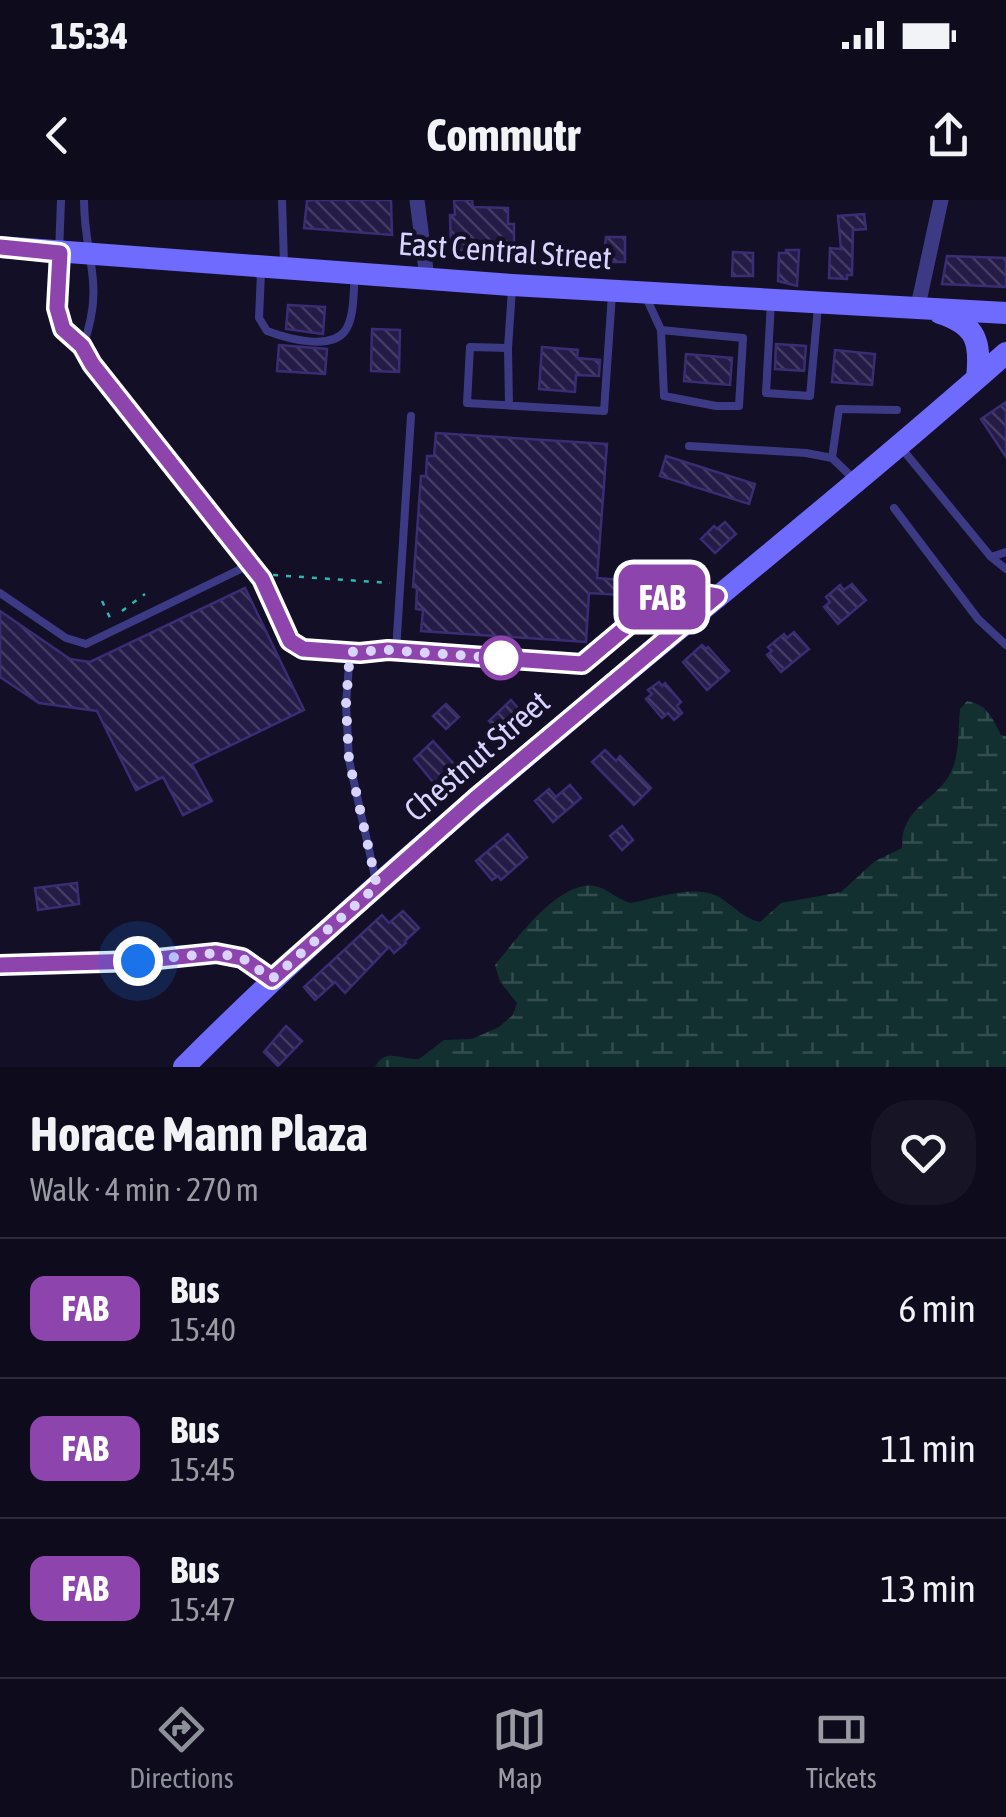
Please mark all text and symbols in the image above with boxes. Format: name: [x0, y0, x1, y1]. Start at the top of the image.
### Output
text: 15:34: [50, 14, 128, 57]
icon: back: [30, 108, 85, 163]
icon: share: [921, 108, 976, 163]
text: Commutr: [426, 109, 580, 161]
street label: East Central Street: [397, 225, 613, 276]
line badge: FAB: [604, 564, 720, 630]
text: FAB: [638, 577, 686, 617]
unlabelled marker: [480, 637, 522, 679]
street label: Chestnut Street: [397, 683, 557, 829]
your location: [113, 936, 163, 986]
button: heart: [871, 1100, 976, 1205]
text: Horace Mann Plaza: [30, 1106, 368, 1161]
text: Walk · 4 min · 270 m: [30, 1171, 259, 1208]
text: Bus: [170, 1268, 220, 1311]
text: 6 min: [898, 1287, 976, 1330]
text: FAB: [61, 1288, 109, 1328]
text: 15:40: [170, 1311, 236, 1348]
text: Bus: [170, 1408, 220, 1451]
text: 11 min: [881, 1427, 976, 1470]
text: FAB: [61, 1428, 109, 1468]
text: 15:45: [170, 1451, 236, 1488]
text: Bus: [170, 1548, 220, 1591]
text: 13 min: [881, 1567, 976, 1610]
text: FAB: [61, 1568, 109, 1608]
text: 15:47: [170, 1591, 236, 1628]
tab: Directions: [129, 1702, 234, 1794]
tab: Map: [492, 1702, 547, 1794]
tab: Tickets: [806, 1702, 877, 1794]

